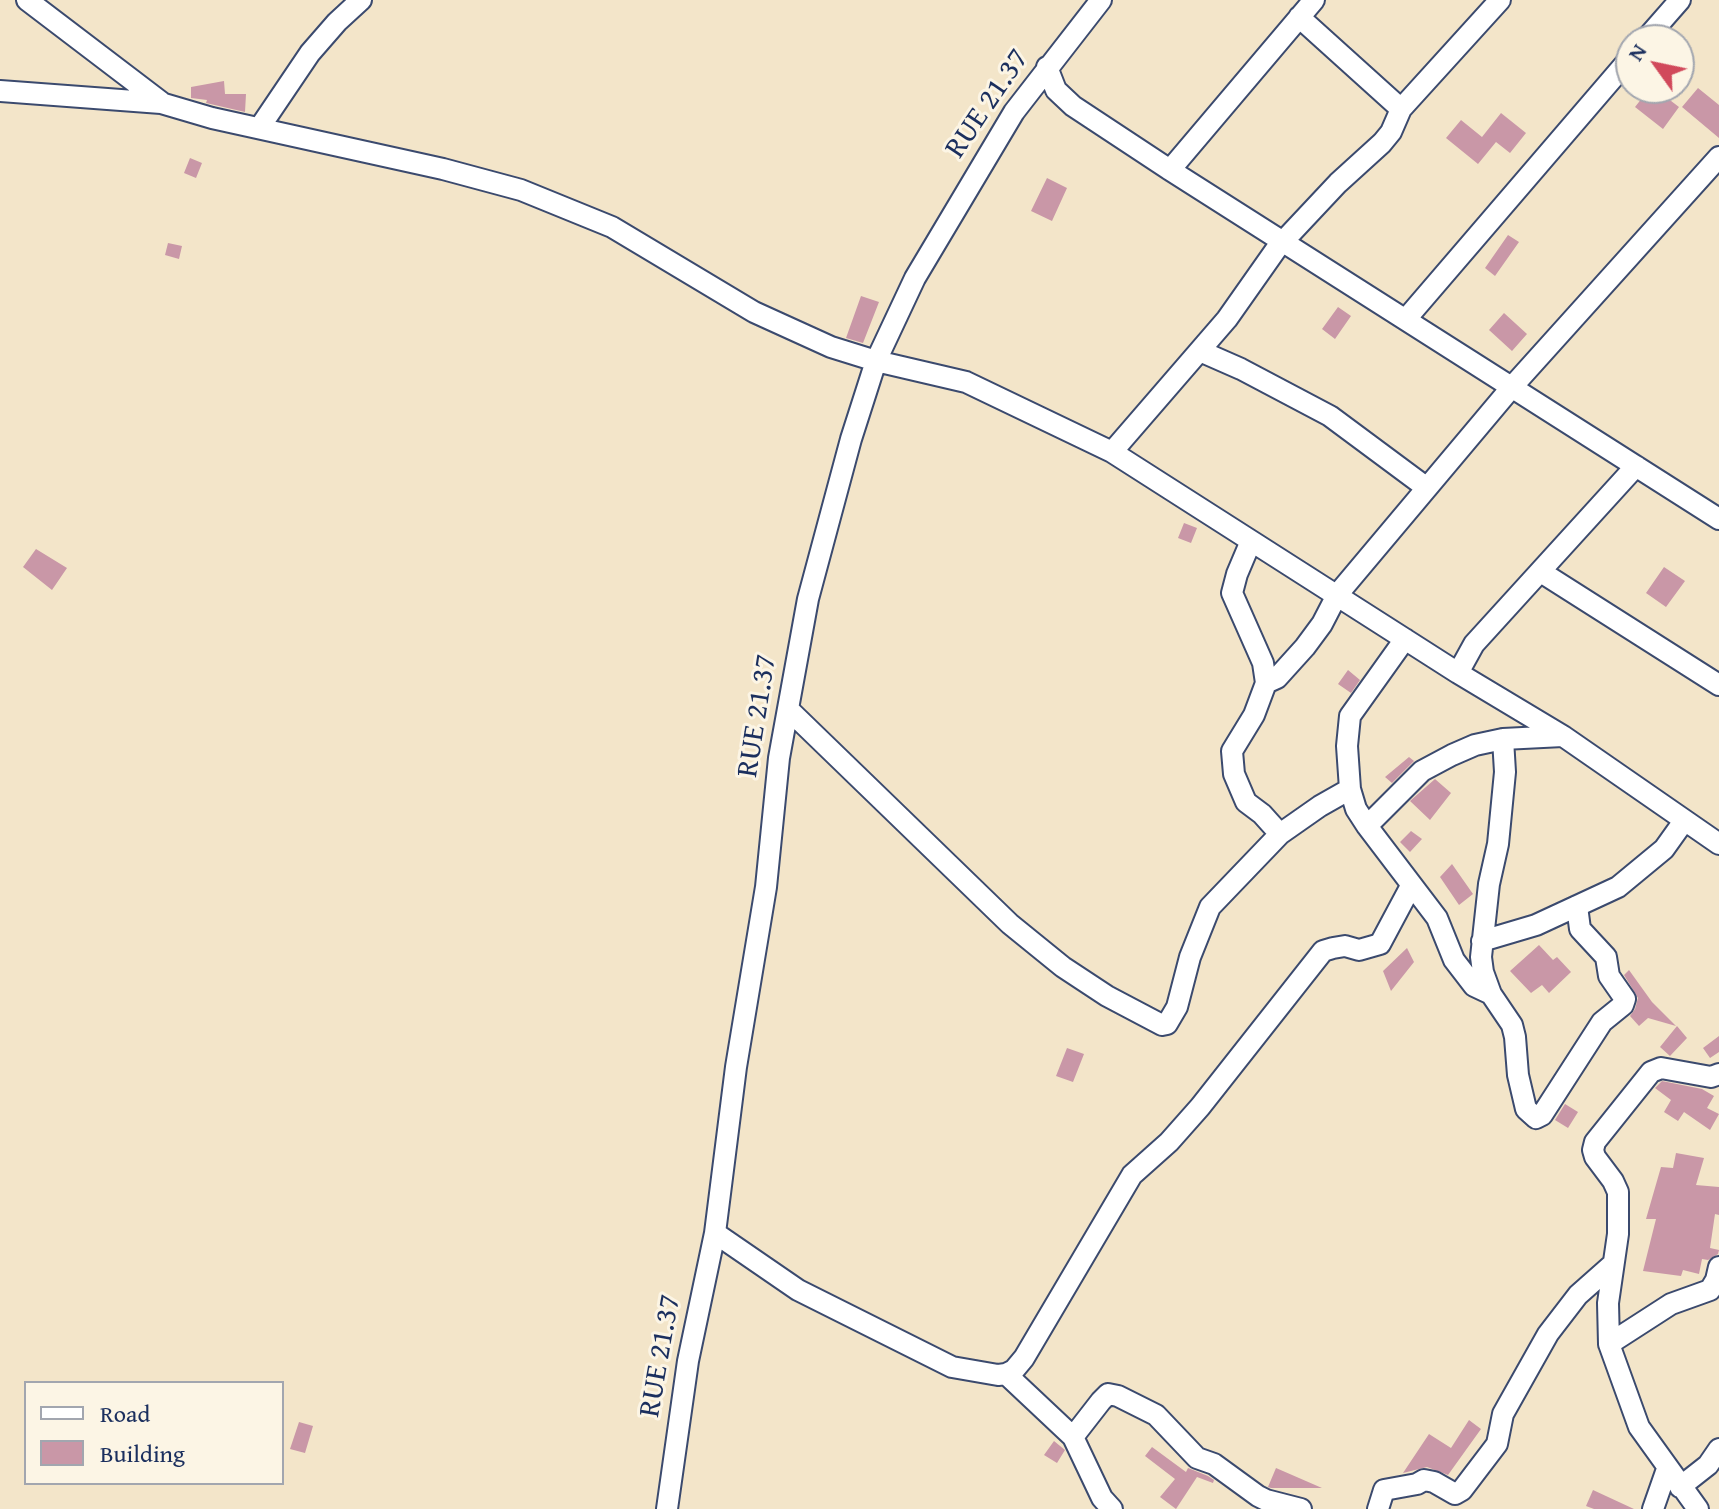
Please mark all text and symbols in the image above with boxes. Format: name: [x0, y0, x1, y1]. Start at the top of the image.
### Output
north arrow: [1615, 24, 1695, 104]
text: N: [1619, 37, 1654, 67]
street label: RUE 21.37: [938, 43, 1038, 165]
street label: RUE 21.37: [731, 652, 785, 780]
street label: RUE 21.37: [633, 1292, 689, 1420]
legend: [24, 1381, 284, 1485]
text: Road: [100, 1396, 150, 1431]
text: Building: [100, 1436, 185, 1471]

